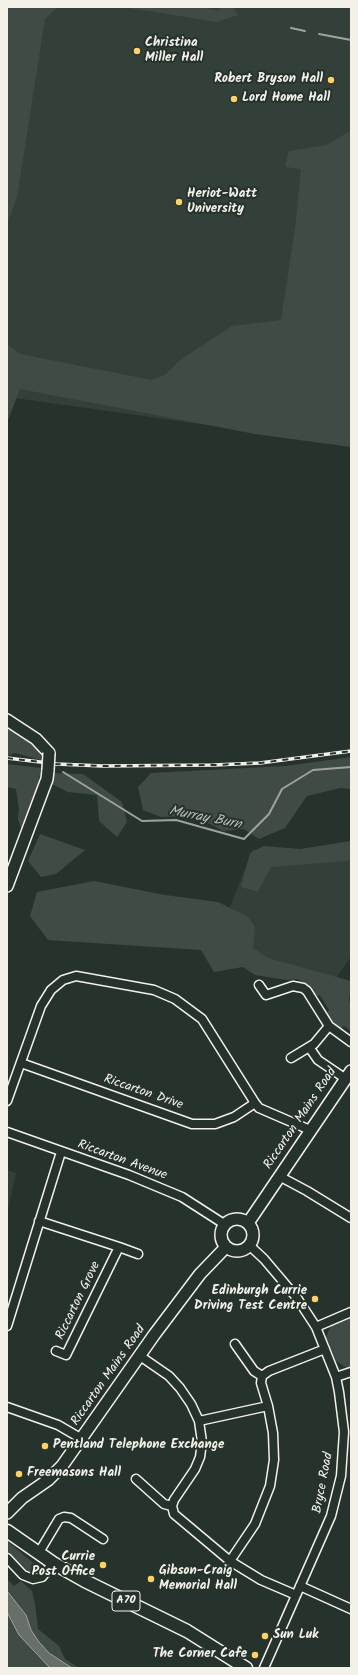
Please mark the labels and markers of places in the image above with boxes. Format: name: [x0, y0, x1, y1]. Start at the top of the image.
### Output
place label: Christina Miller Hall: [145, 36, 203, 67]
marker: Christina Miller Hall: [132, 46, 142, 56]
place label: Robert Bryson Hall: [214, 72, 323, 88]
marker: Robert Bryson Hall: [326, 75, 336, 85]
place label: Lord Home Hall: [242, 91, 330, 107]
marker: Lord Home Hall: [229, 94, 239, 104]
place label: Heriot-Watt University: [187, 187, 257, 218]
marker: Heriot-Watt University: [174, 197, 184, 207]
place label: Edinburgh Currie Driving Test Centre: [194, 1284, 307, 1315]
marker: Edinburgh Currie Driving Test Centre: [310, 1294, 320, 1304]
place label: Pentland Telephone Exchange: [53, 1438, 224, 1454]
marker: Pentland Telephone Exchange: [40, 1441, 50, 1451]
place label: Freemasons Hall: [27, 1466, 121, 1482]
marker: Freemasons Hall: [14, 1469, 24, 1479]
place label: Currie Post Office: [32, 1550, 95, 1581]
marker: Currie Post Office: [98, 1560, 108, 1570]
place label: Gibson-Craig Memorial Hall: [159, 1564, 237, 1595]
marker: Gibson-Craig Memorial Hall: [146, 1574, 156, 1584]
place label: Sun Luk: [273, 1628, 319, 1644]
marker: Sun Luk: [260, 1631, 270, 1641]
place label: The Corner Cafe: [153, 1647, 247, 1663]
marker: The Corner Cafe: [250, 1650, 260, 1660]

